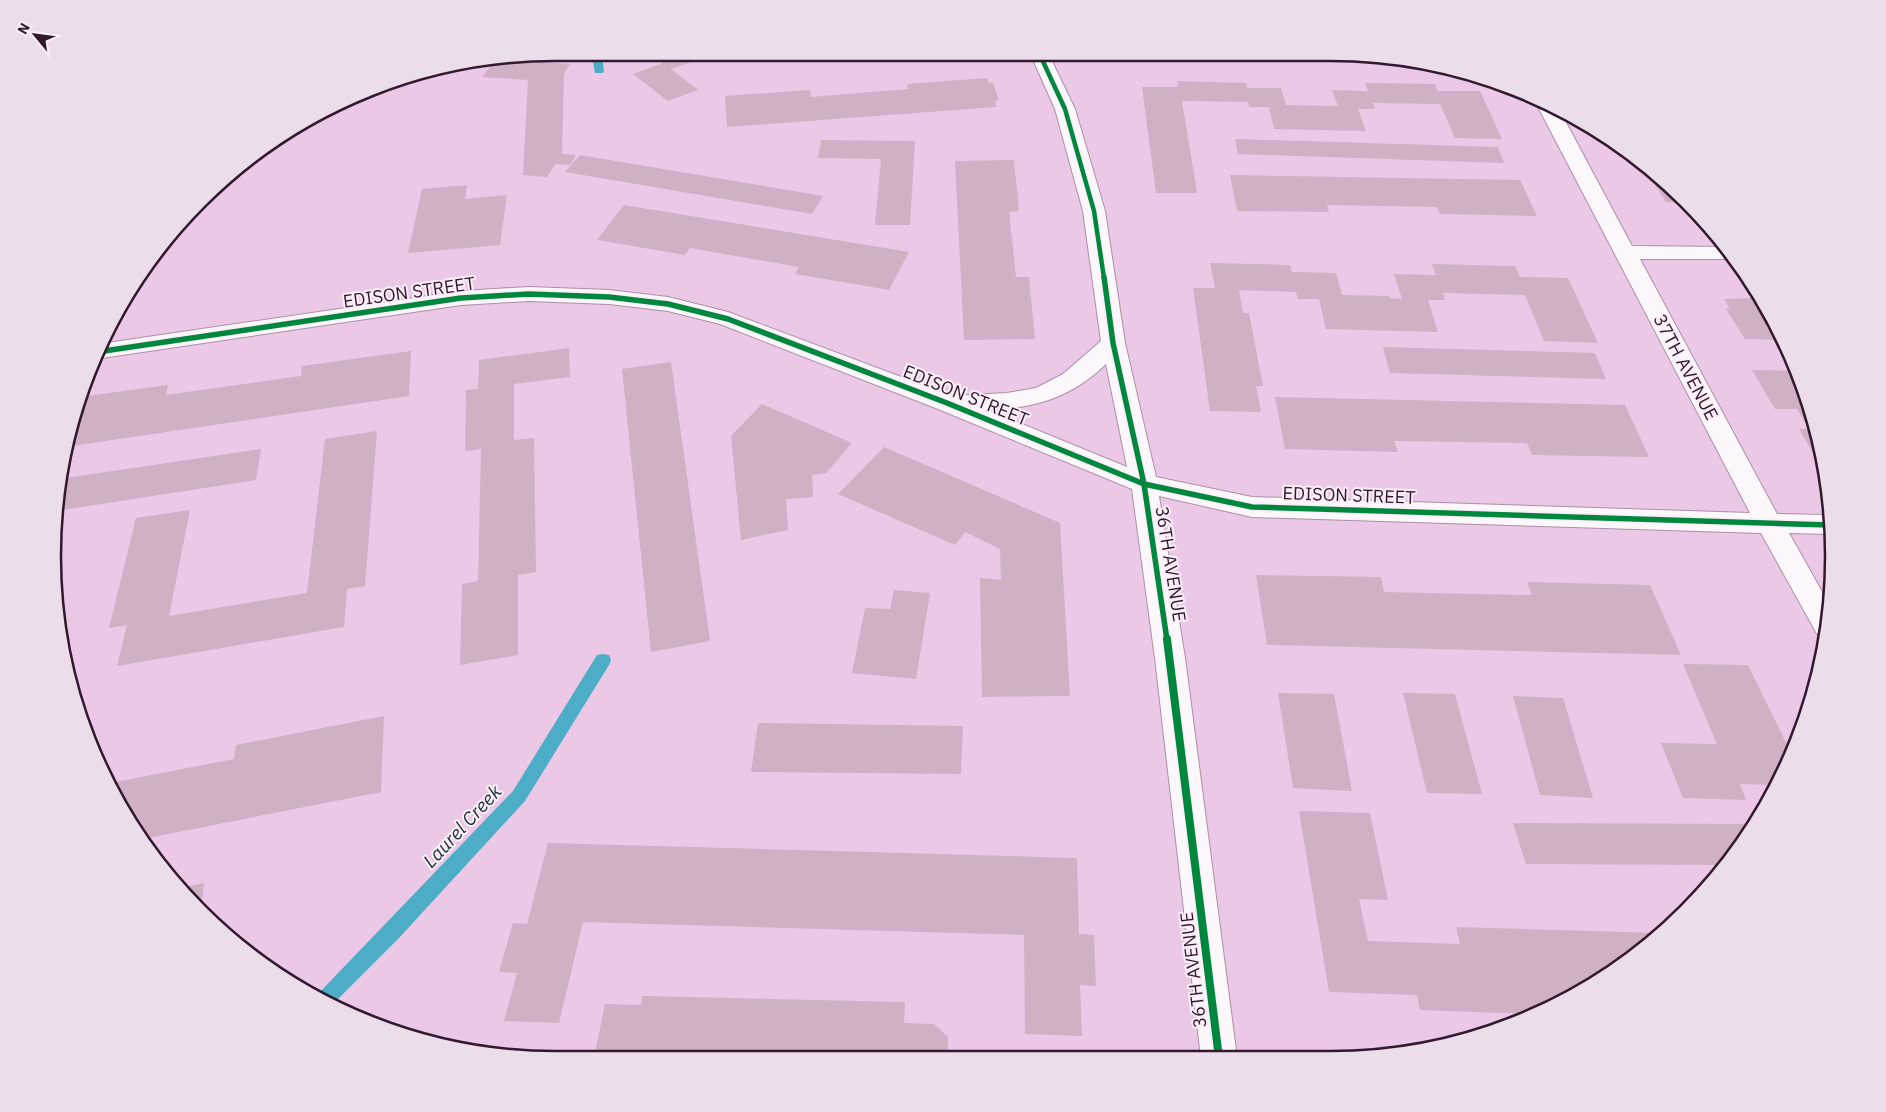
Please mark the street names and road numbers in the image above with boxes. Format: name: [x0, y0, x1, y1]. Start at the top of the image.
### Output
street label: EDISON STREET: [341, 271, 477, 313]
street label: 37TH AVENUE: [1648, 310, 1724, 424]
street label: EDISON STREET: [900, 359, 1032, 431]
street label: EDISON STREET: [1282, 481, 1416, 509]
street label: 36TH AVENUE: [1151, 505, 1191, 623]
street label: 36TH AVENUE: [1174, 911, 1212, 1029]

